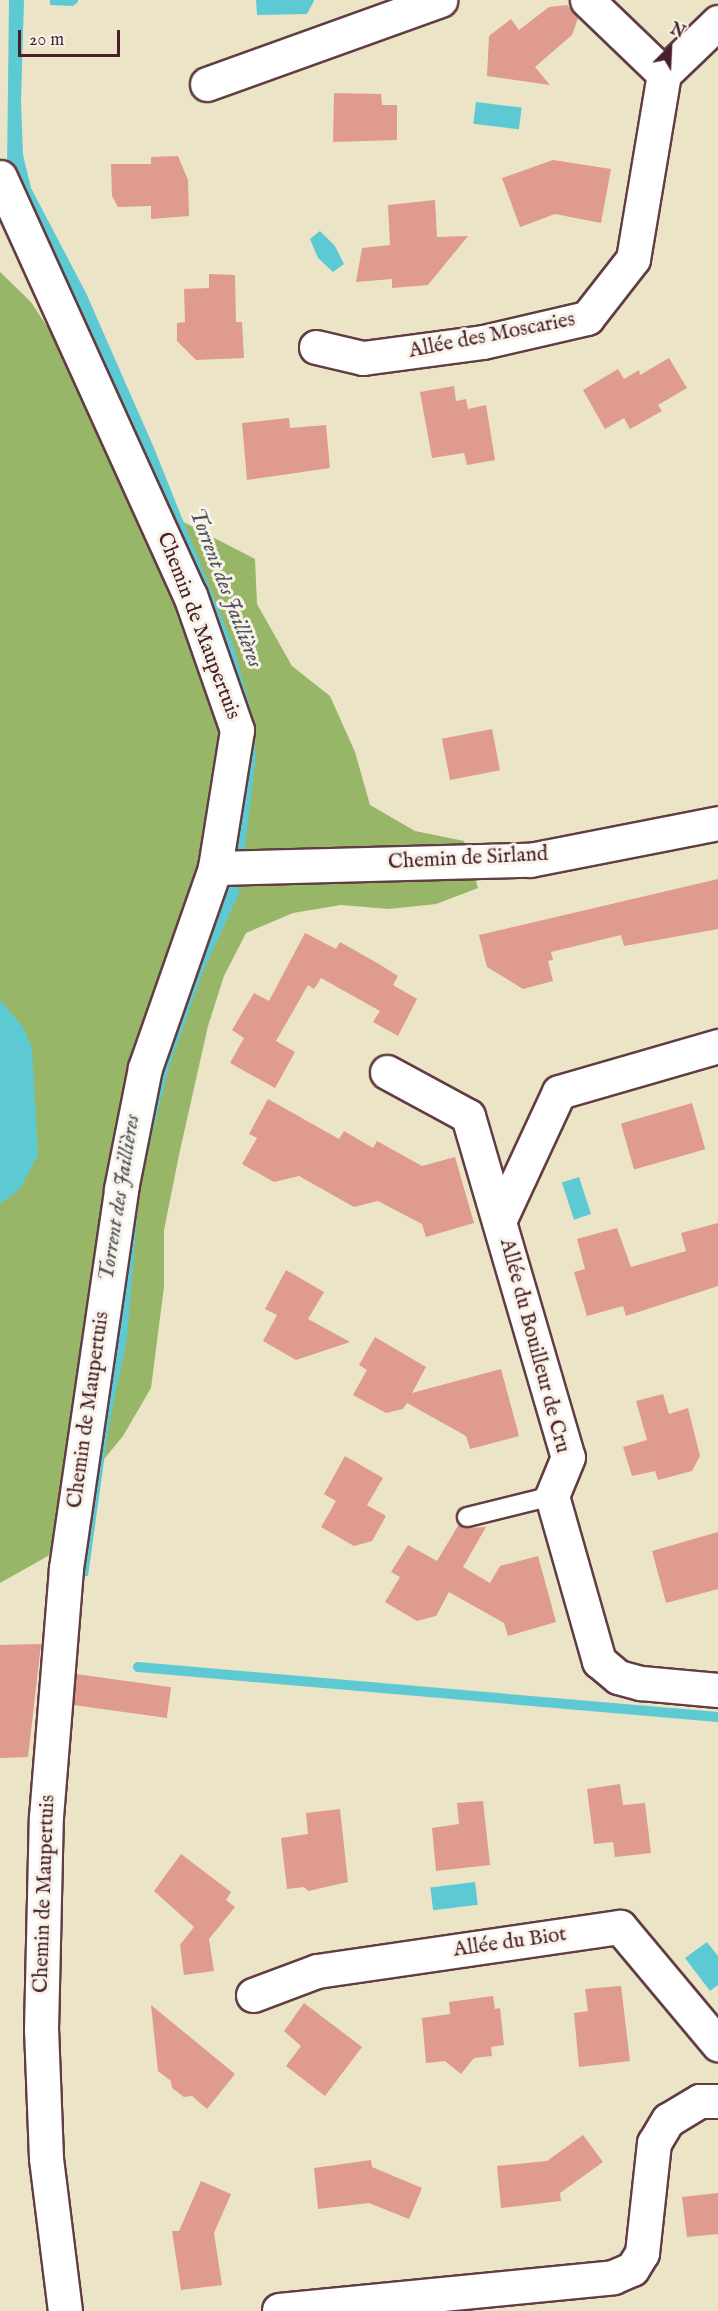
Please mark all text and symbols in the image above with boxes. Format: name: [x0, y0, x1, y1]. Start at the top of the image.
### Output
scale bar: [21, 18, 123, 56]
north arrow: [640, 18, 700, 78]
text: N: [667, 20, 688, 44]
text: 20 m: [29, 29, 64, 52]
street label: Allée des Moscaries: [407, 308, 577, 364]
water label: Torrent des Jaillières: [182, 505, 268, 671]
street label: Chemin de Maupertuis: [151, 529, 245, 723]
street label: Chemin de Sirland: [387, 842, 549, 876]
water label: Torrent des Jaillières: [94, 1113, 146, 1283]
street label: Allée du Bouilleur de Cru: [493, 1236, 575, 1456]
street label: Chemin de Maupertuis: [63, 1310, 115, 1510]
street label: Chemin de Maupertuis: [29, 1794, 61, 1994]
street label: Allée du Biot: [452, 1923, 568, 1963]

